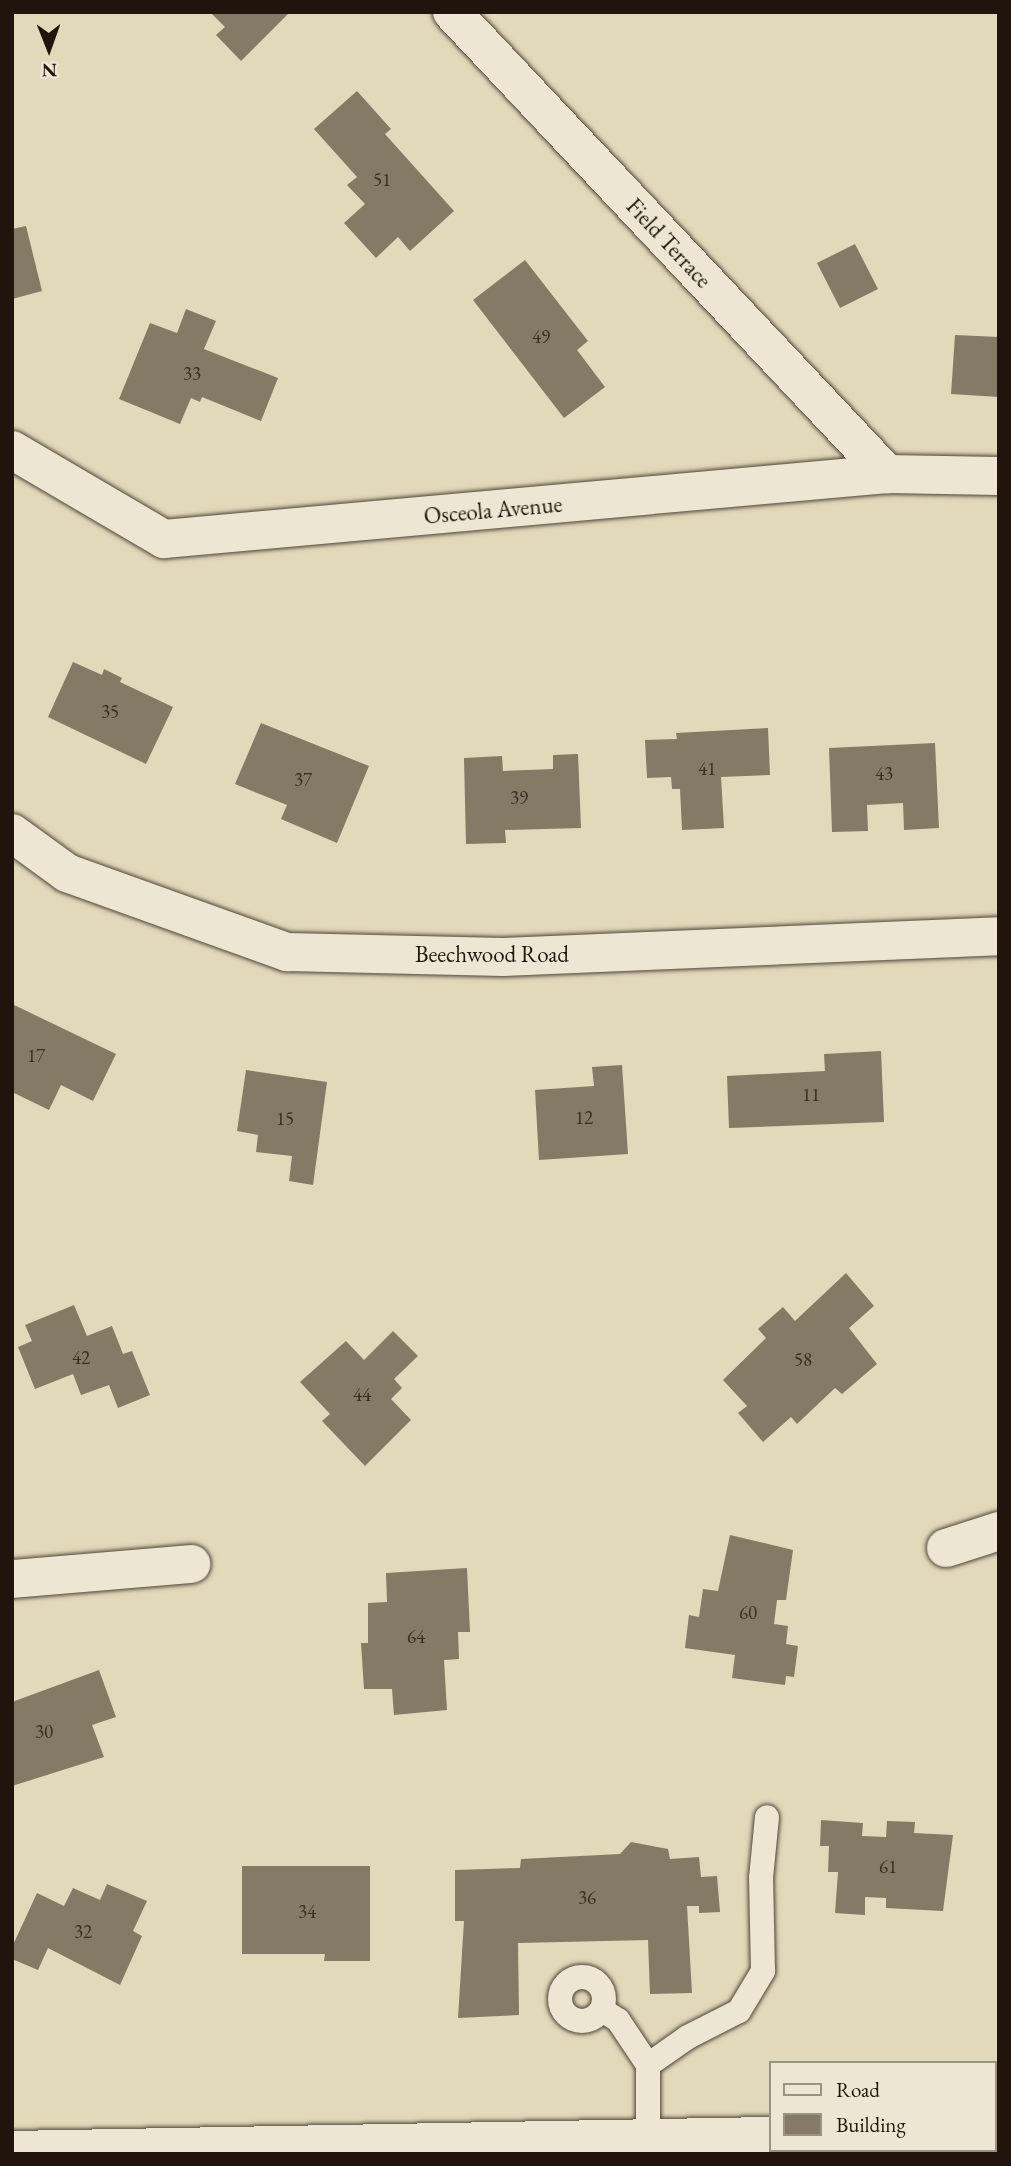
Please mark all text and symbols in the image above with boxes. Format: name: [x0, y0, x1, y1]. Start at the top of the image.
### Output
north arrow: [14, 14, 84, 84]
text: N: [41, 58, 57, 83]
house number: 51: [373, 169, 391, 191]
street label: Field Terrace: [621, 192, 717, 294]
house number: 49: [532, 326, 550, 348]
house number: 33: [183, 363, 201, 385]
street label: Osceola Avenue: [423, 490, 563, 530]
house number: 35: [101, 701, 119, 723]
house number: 41: [698, 758, 716, 780]
house number: 43: [875, 763, 893, 785]
house number: 37: [294, 769, 312, 791]
house number: 39: [510, 787, 528, 809]
street label: Beechwood Road: [415, 940, 569, 968]
house number: 17: [27, 1045, 45, 1067]
house number: 11: [802, 1084, 820, 1106]
house number: 12: [575, 1107, 593, 1129]
house number: 15: [276, 1108, 294, 1130]
house number: 42: [72, 1347, 90, 1369]
house number: 58: [794, 1349, 812, 1371]
house number: 44: [353, 1384, 371, 1406]
house number: 60: [739, 1602, 757, 1624]
house number: 64: [407, 1626, 425, 1648]
house number: 30: [35, 1721, 53, 1743]
house number: 61: [879, 1856, 897, 1878]
house number: 36: [578, 1887, 596, 1909]
house number: 34: [298, 1901, 316, 1923]
house number: 32: [74, 1921, 92, 1943]
legend: [769, 2061, 997, 2152]
text: Road: [836, 2076, 880, 2103]
text: Building: [836, 2111, 906, 2138]

